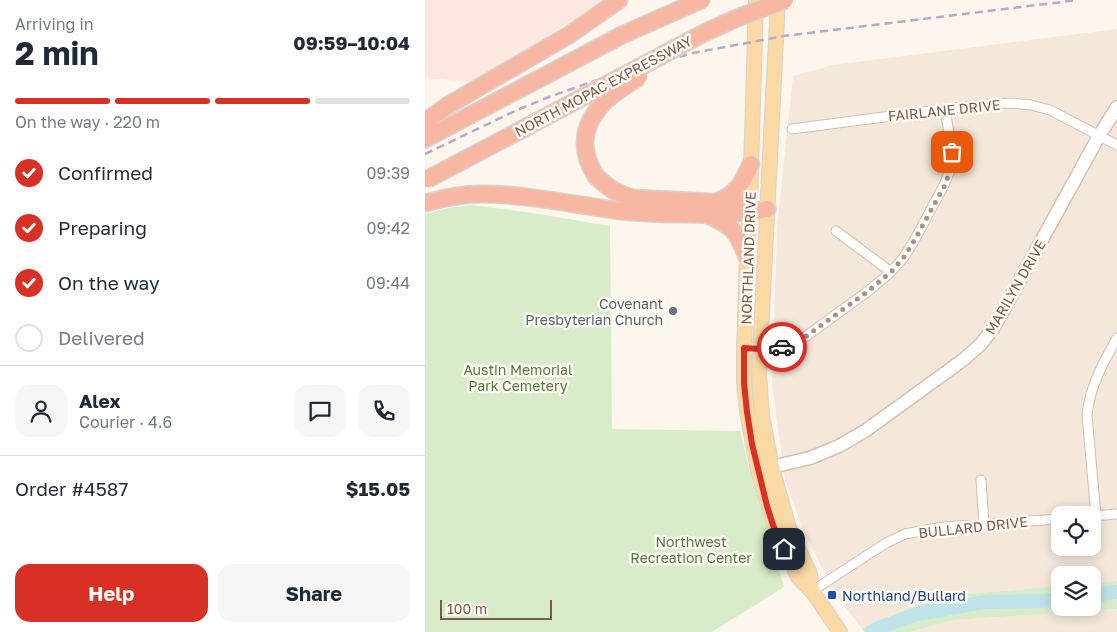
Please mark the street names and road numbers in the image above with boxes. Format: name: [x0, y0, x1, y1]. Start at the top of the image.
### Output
street label: NORTH MOPAC EXPRESSWAY: [512, 32, 694, 140]
street label: FAIRLANE DRIVE: [887, 96, 1001, 124]
street label: NORTHLAND DRIVE: [737, 191, 759, 325]
street label: MARILYN DRIVE: [981, 237, 1049, 337]
street label: BULLARD DRIVE: [917, 513, 1029, 541]

